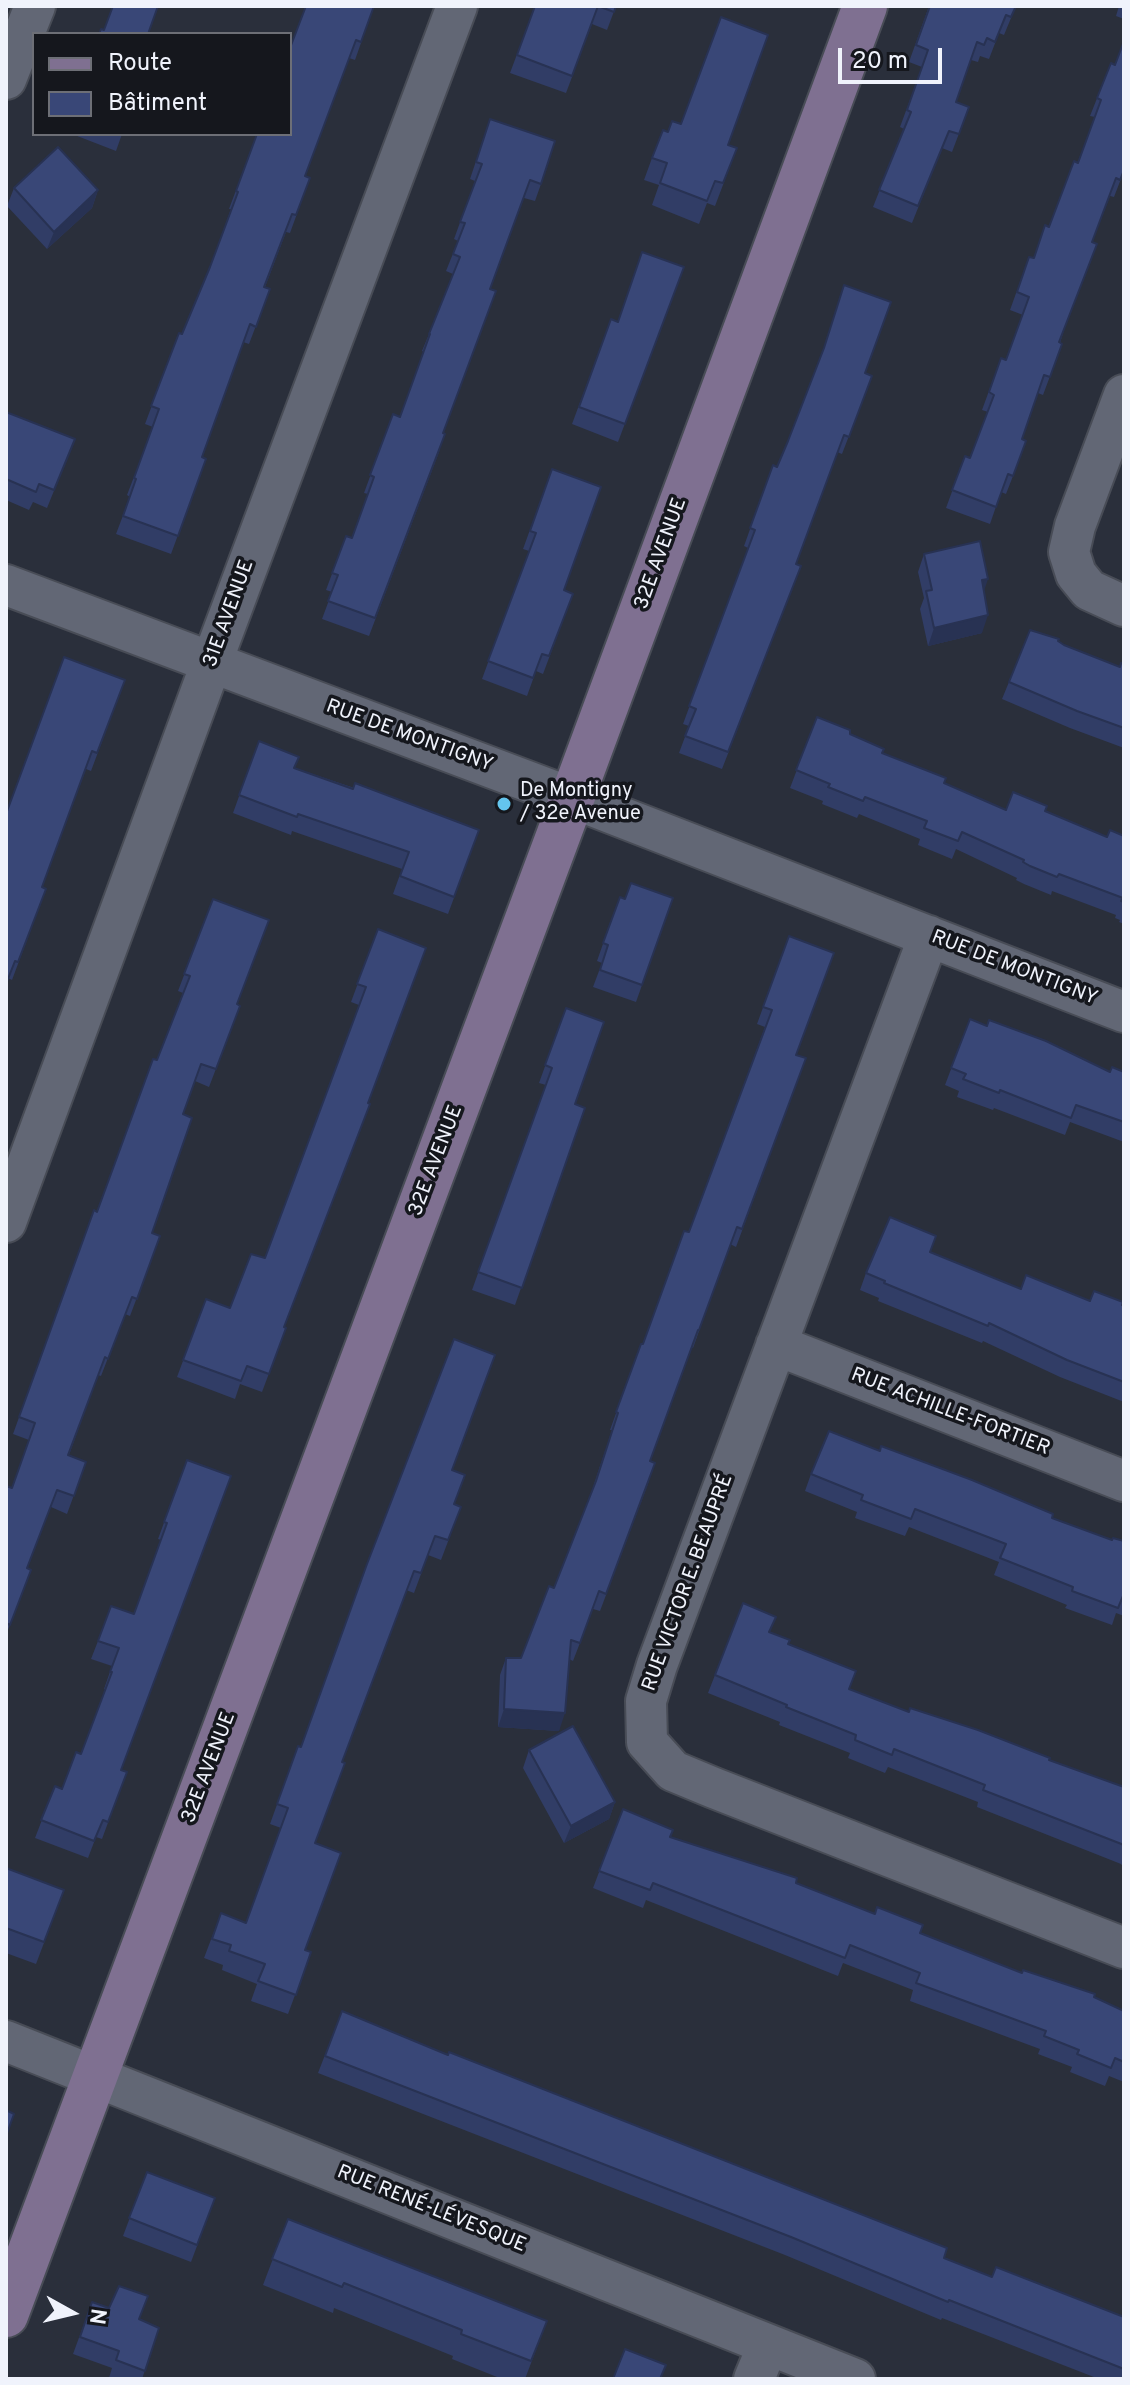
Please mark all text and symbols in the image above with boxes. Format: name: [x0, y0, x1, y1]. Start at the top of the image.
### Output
legend: [32, 32, 292, 136]
scale bar: [842, 32, 946, 82]
text: 20 m: [852, 47, 908, 77]
text: Route: [108, 49, 172, 79]
text: Bâtiment: [108, 89, 207, 119]
street label: 32E AVENUE: [631, 495, 693, 613]
street label: 31E AVENUE: [200, 557, 260, 671]
street label: RUE DE MONTIGNY: [322, 696, 496, 778]
place label: De Montigny / 32e Avenue: [520, 780, 641, 827]
marker: De Montigny / 32e Avenue: [495, 795, 513, 813]
street label: RUE DE MONTIGNY: [928, 926, 1100, 1012]
street label: 32E AVENUE: [405, 1102, 469, 1220]
street label: RUE ACHILLE-FORTIER: [847, 1364, 1053, 1462]
street label: RUE VICTOR E. BEAUPRÉ: [639, 1471, 739, 1695]
street label: 32E AVENUE: [178, 1709, 242, 1827]
street label: RUE RENÉ-LÉVESQUE: [333, 2161, 529, 2259]
north arrow: [32, 2273, 112, 2353]
text: N: [82, 2307, 111, 2326]

